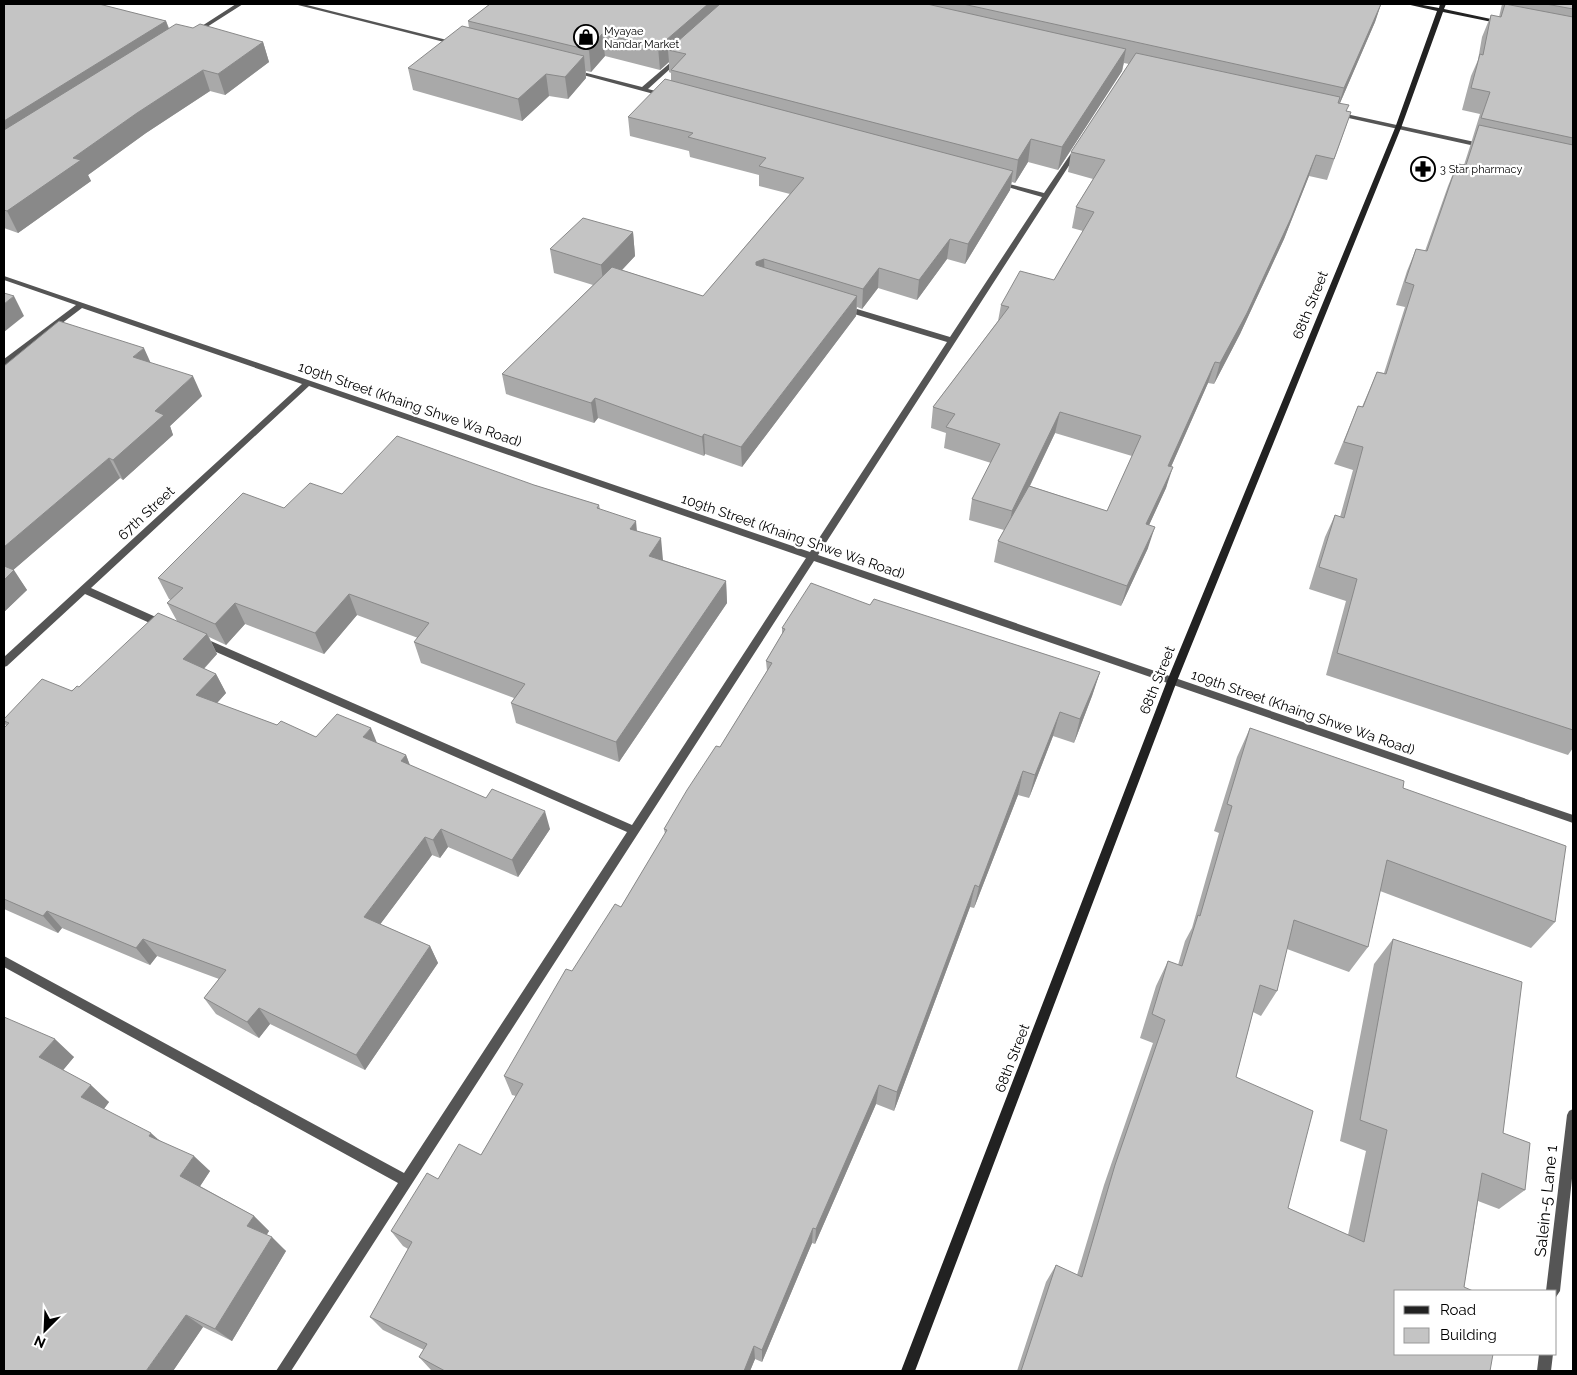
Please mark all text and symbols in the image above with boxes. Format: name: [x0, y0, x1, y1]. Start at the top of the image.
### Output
shop icon: Myayae Nandar Market: [573, 24, 599, 50]
place label: Myayae Nandar Market: [604, 25, 679, 51]
pharmacy icon: 3 Star pharmacy: [1410, 156, 1436, 182]
place label: 3 Star pharmacy: [1440, 163, 1522, 176]
street label: 68th Street: [1289, 268, 1331, 341]
street label: 109th Street (Khaing Shwe Wa Road): [296, 358, 524, 450]
street label: 67th Street: [115, 483, 178, 543]
street label: 109th Street (Khaing Shwe Wa Road): [679, 490, 907, 582]
street label: 68th Street: [1136, 643, 1178, 716]
street label: 109th Street (Khaing Shwe Wa Road): [1189, 666, 1417, 758]
street label: 68th Street: [992, 1021, 1032, 1094]
street label: Salein-5 Lane 1: [1531, 1144, 1561, 1258]
legend: [1394, 1290, 1557, 1355]
text: Road: [1440, 1301, 1476, 1319]
north arrow: [20, 1305, 70, 1355]
text: Building: [1440, 1326, 1497, 1344]
text: N: [32, 1332, 48, 1351]

